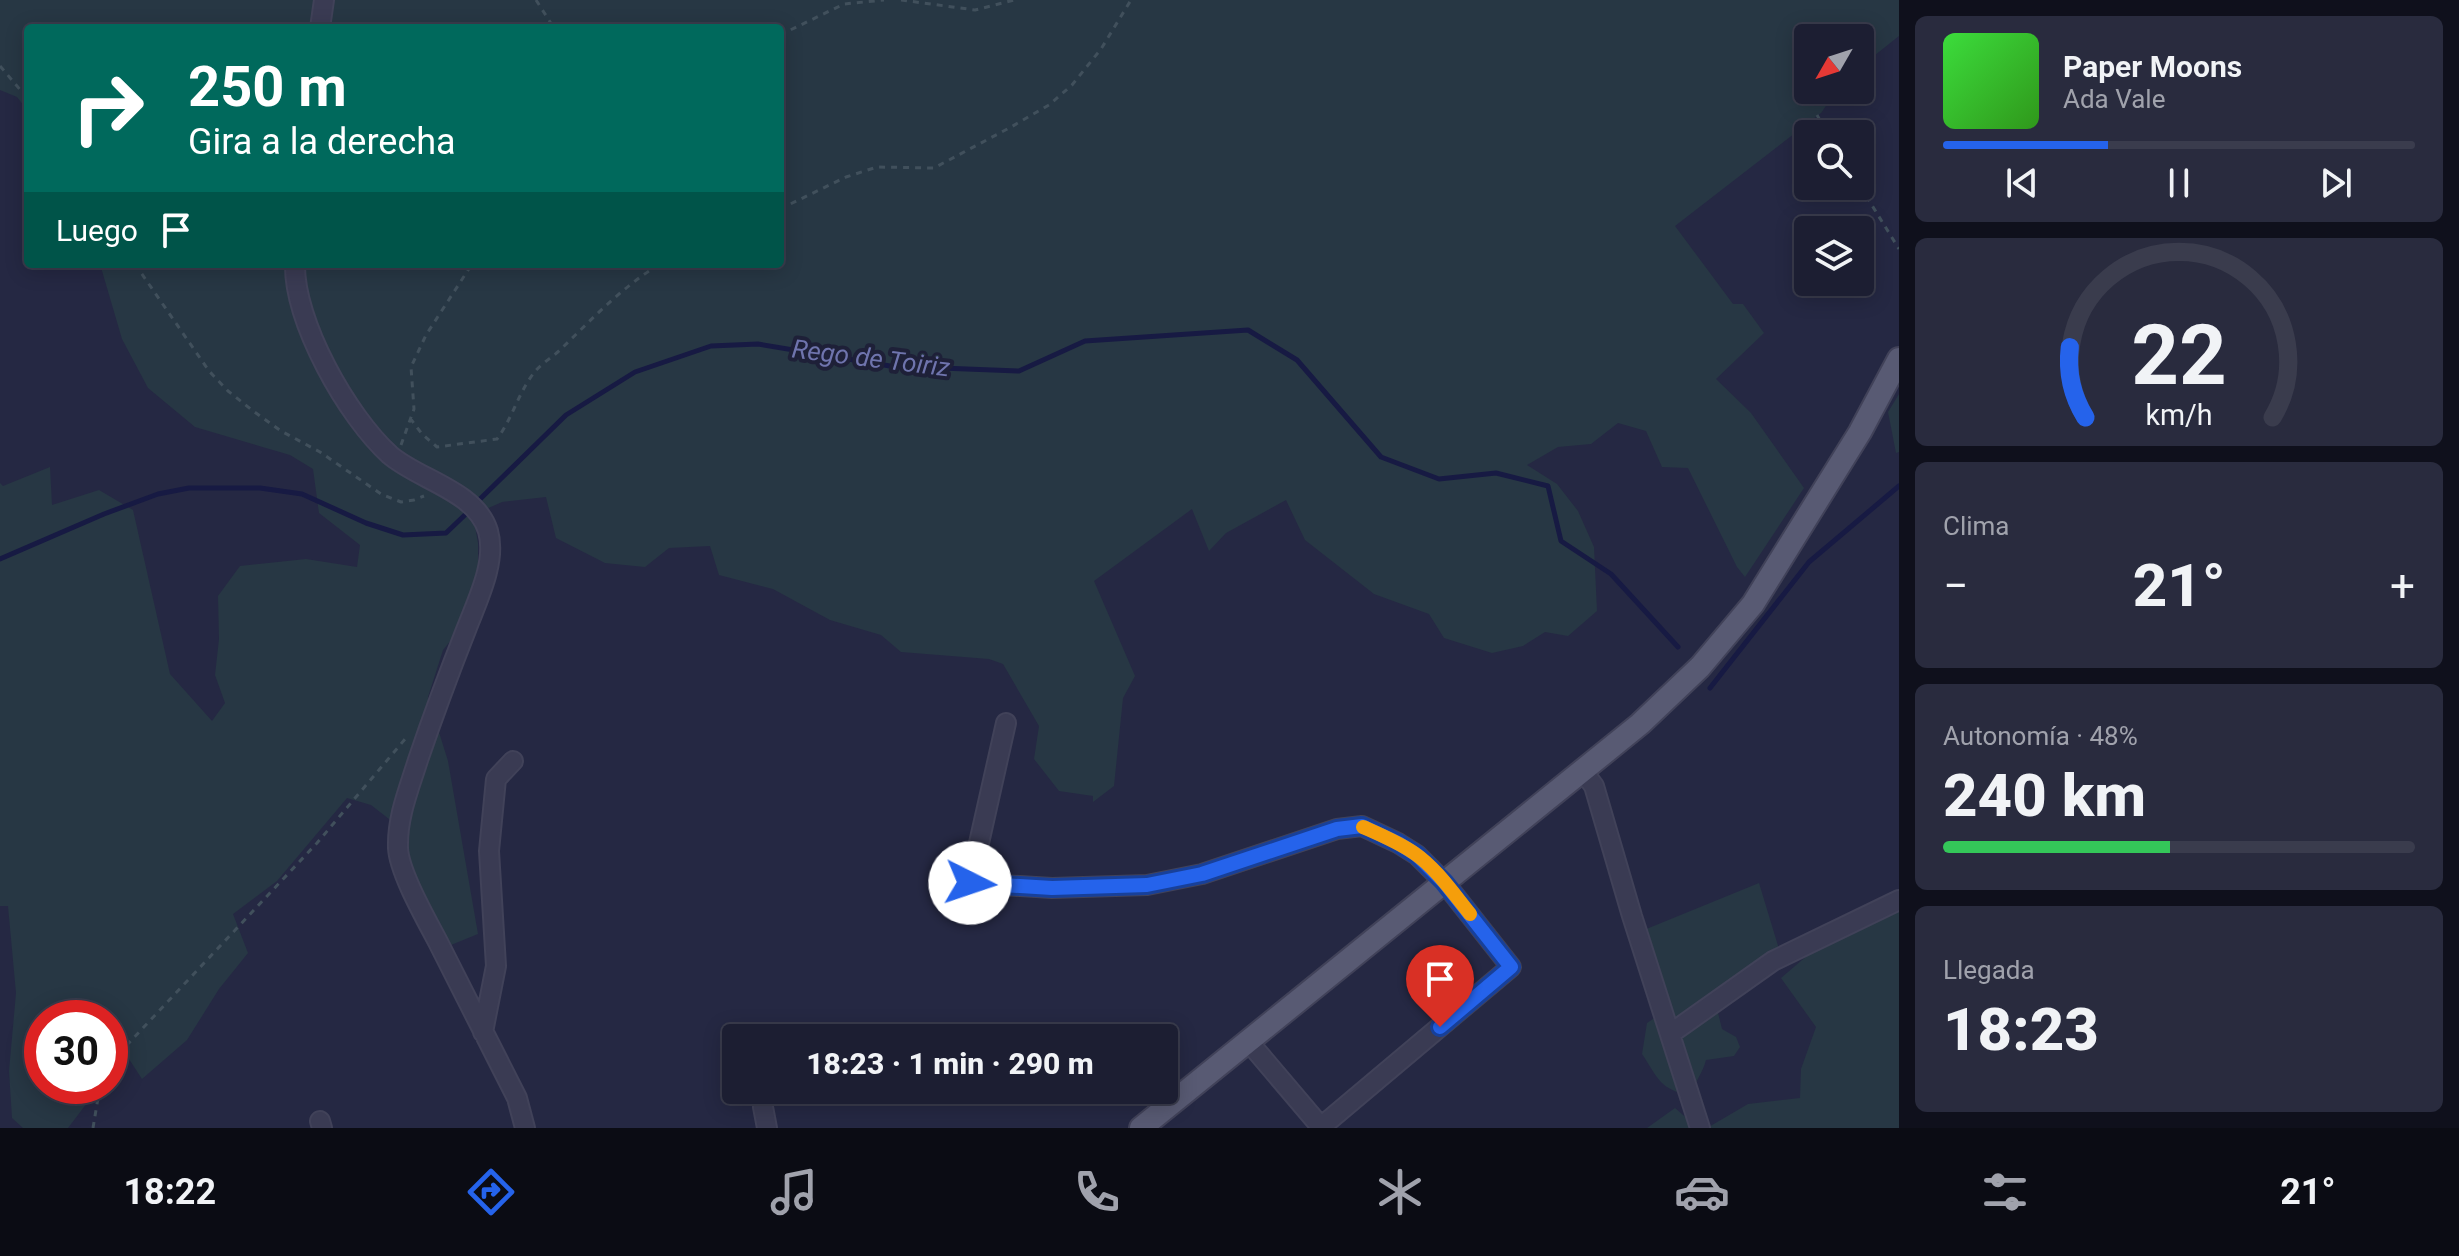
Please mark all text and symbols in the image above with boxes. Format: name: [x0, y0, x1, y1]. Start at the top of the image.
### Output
north arrow: [1794, 24, 1874, 104]
map controls: [1794, 24, 1874, 296]
text: Paper Moons: [2063, 49, 2242, 84]
text: 250 m: [188, 54, 347, 120]
icon: right: [56, 56, 160, 160]
text: Ada Vale: [2063, 84, 2165, 114]
button: search: [1794, 120, 1874, 200]
text: Gira a la derecha: [188, 121, 456, 163]
icon: previous: [2000, 161, 2044, 205]
icon: pause: [2157, 161, 2201, 205]
icon: next: [2314, 161, 2358, 205]
icon: arrive: [154, 208, 198, 252]
text: Luego: [56, 213, 138, 248]
button: layers: [1794, 216, 1874, 296]
text: 22: [2131, 307, 2227, 404]
water label: Rego de Toiriz: [790, 333, 952, 383]
text: km/h: [2145, 398, 2213, 432]
text: Clima: [1943, 511, 2010, 541]
text: 21°: [2133, 550, 2226, 621]
text: −: [1943, 560, 1968, 612]
text: +: [2390, 560, 2415, 612]
text: Autonomía · 48%: [1943, 721, 2138, 751]
text: 240 km: [1943, 760, 2146, 831]
position arrow: [928, 841, 1012, 925]
pin: [1406, 945, 1474, 1027]
text: Llegada: [1943, 955, 2035, 985]
icon: arrive: [1418, 957, 1462, 1001]
text: 18:23: [1943, 994, 2099, 1065]
speed limit sign: 30: [24, 1000, 128, 1104]
text: 18:23 · 1 min · 290 m: [806, 1046, 1094, 1081]
icon: directions: [463, 1164, 519, 1220]
icon: music: [766, 1164, 822, 1220]
icon: phone: [1069, 1164, 1125, 1220]
icon: climate: [1372, 1164, 1428, 1220]
icon: car: [1674, 1164, 1730, 1220]
icon: filters: [1977, 1164, 2033, 1220]
text: 18:22: [123, 1171, 216, 1213]
text: 21°: [2280, 1171, 2336, 1213]

